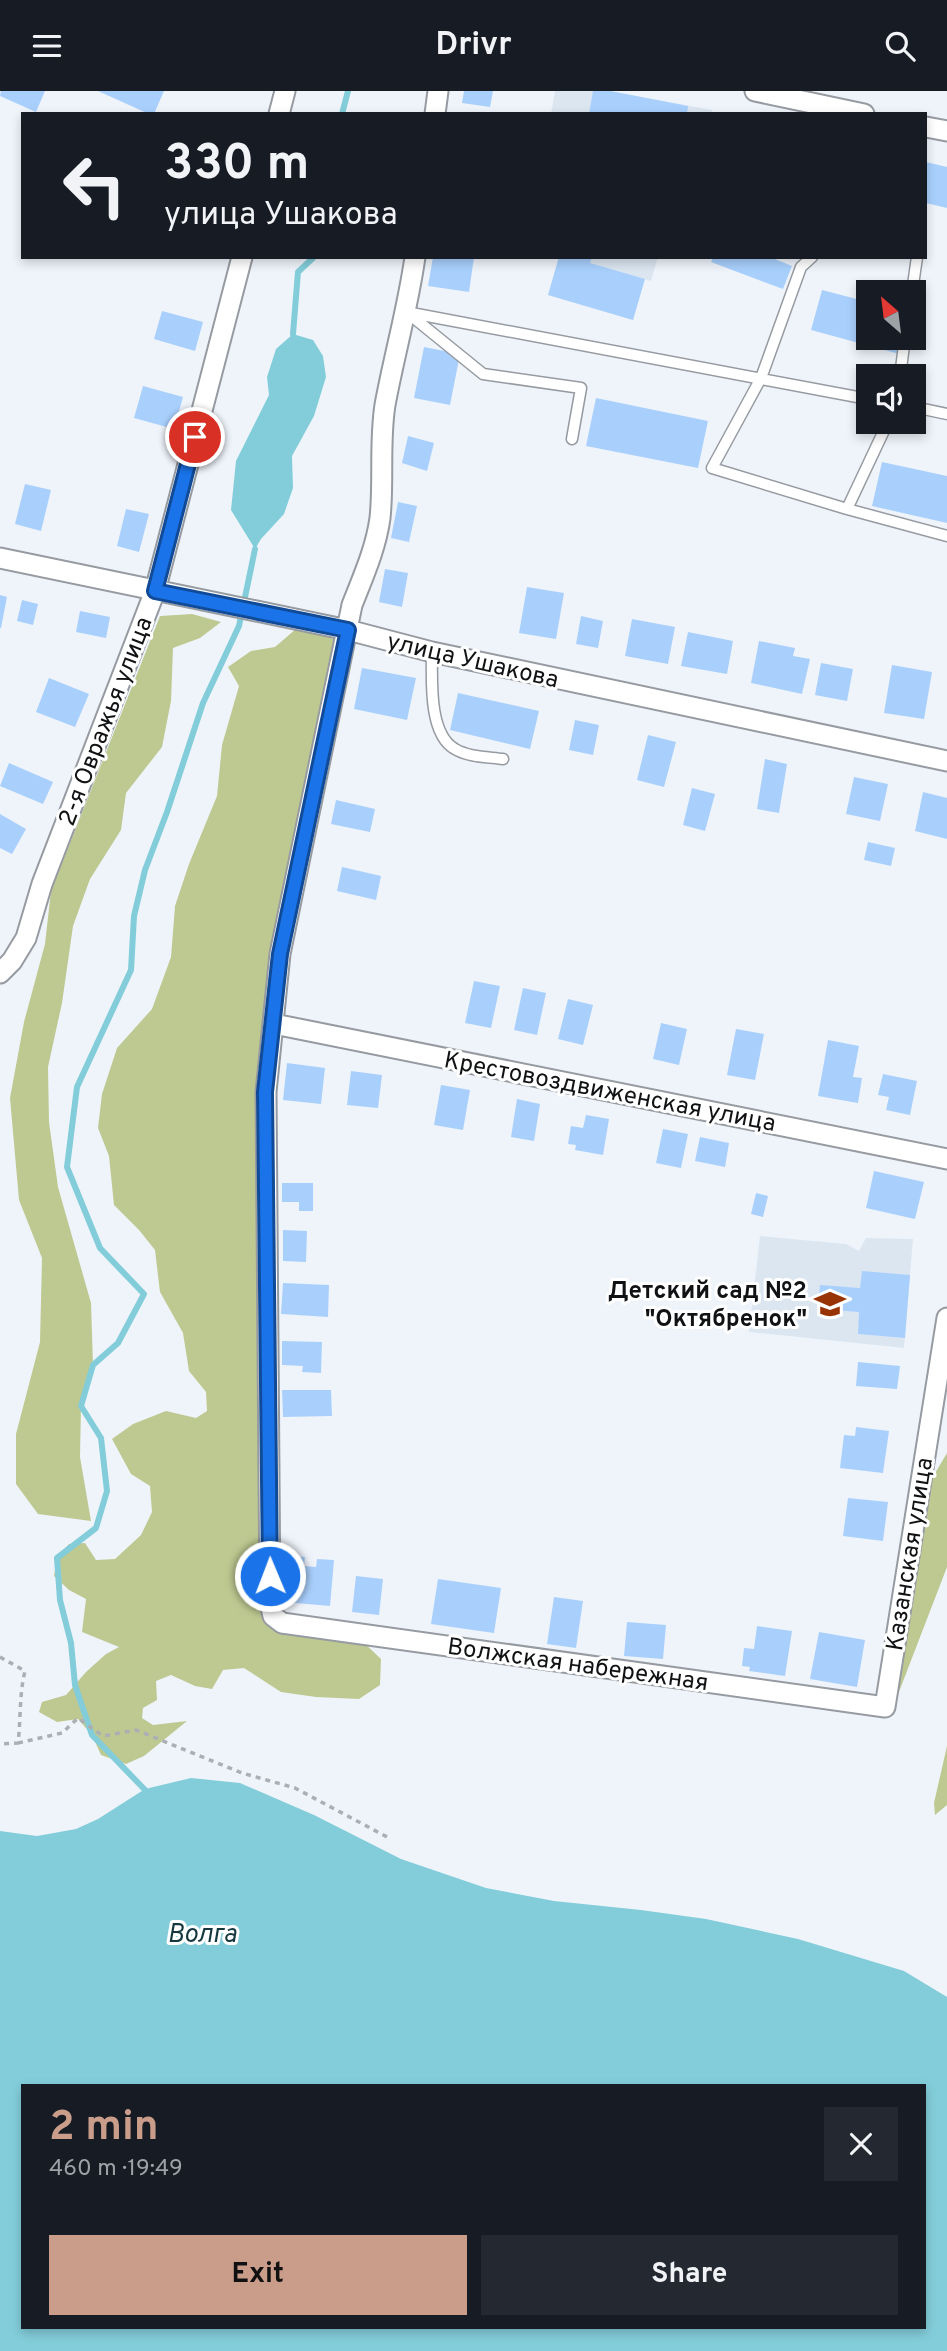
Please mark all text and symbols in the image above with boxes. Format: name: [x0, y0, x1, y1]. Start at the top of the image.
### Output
text: Drivr: [435, 26, 512, 66]
icon: menu: [28, 27, 66, 65]
icon: search: [881, 27, 919, 65]
text: 330 m: [164, 135, 309, 197]
icon: left: [49, 140, 140, 231]
text: улица Ушакова: [164, 196, 398, 236]
north arrow: [856, 280, 926, 350]
map controls: [856, 280, 926, 434]
button: sound: [856, 364, 926, 434]
pin: [165, 407, 225, 467]
icon: arrive: [176, 418, 214, 456]
street label: 2-я Овражья улица: [53, 613, 161, 830]
street label: улица Ушакова: [384, 628, 561, 696]
street label: Крестовоздвиженская улица: [441, 1046, 778, 1140]
place label: Детский сад №2 "Октябренок": [608, 1277, 807, 1335]
school or university icon: Детский сад №2 "Октябренок": [813, 1287, 847, 1321]
street label: Казанская улица: [881, 1456, 941, 1653]
position arrow: [233, 1539, 307, 1613]
street label: Волжская набережная: [445, 1633, 710, 1699]
water label: Волга: [167, 1919, 237, 1952]
text: 2 min: [49, 2102, 159, 2155]
button: close: [824, 2107, 898, 2181]
text: 460 m · 19:49: [49, 2155, 183, 2184]
button: Exit: [49, 2235, 467, 2315]
button: Share: [481, 2235, 898, 2315]

